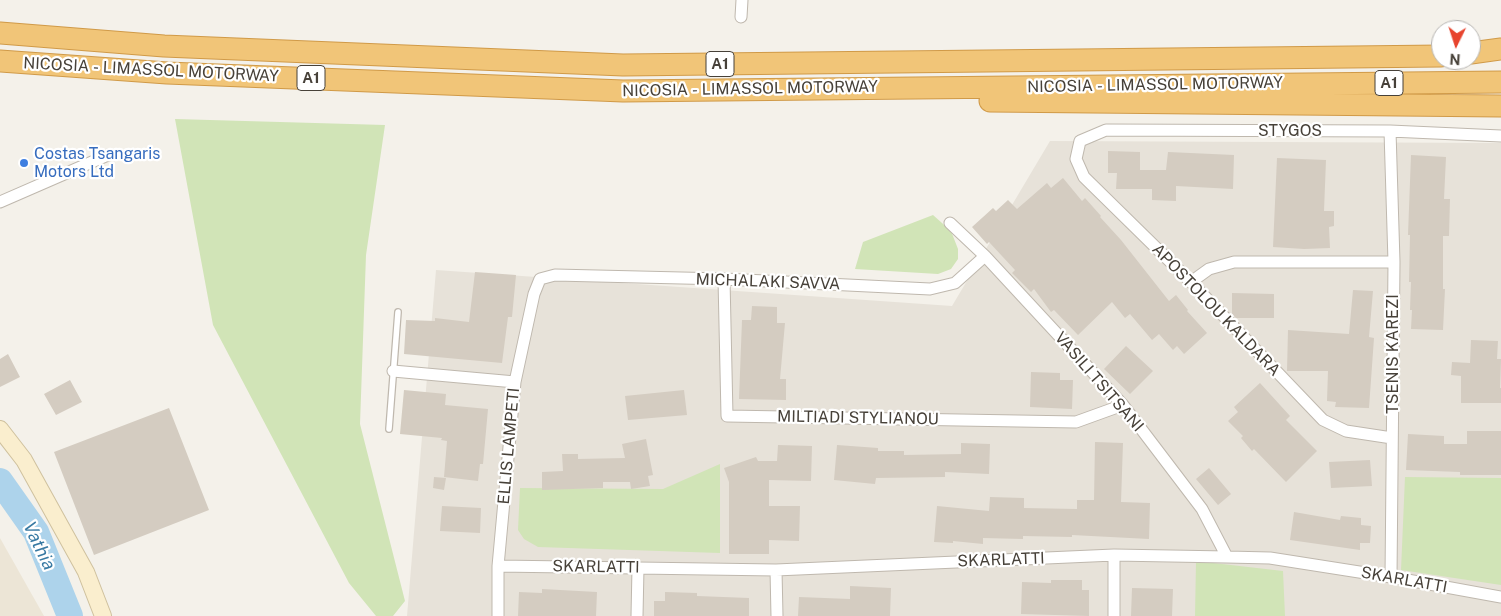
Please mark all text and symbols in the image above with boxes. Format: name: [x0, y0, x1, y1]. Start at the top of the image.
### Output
north arrow: [1431, 20, 1481, 70]
text: N: [1449, 51, 1461, 67]
road number: A1: [706, 52, 734, 76]
street label: NICOSIA - LIMASSOL MOTORWAY: [23, 54, 279, 86]
road number: A1: [297, 66, 325, 90]
road number: A1: [1375, 70, 1403, 96]
street label: NICOSIA - LIMASSOL MOTORWAY: [1027, 73, 1283, 97]
street label: NICOSIA - LIMASSOL MOTORWAY: [622, 77, 878, 101]
street label: STYGOS: [1258, 121, 1322, 141]
place label: Costas Tsangaris Motors Ltd: [34, 144, 160, 182]
marker: Costas Tsangaris Motors Ltd: [18, 157, 30, 169]
street label: APOSTOLOU KALDARA: [1148, 240, 1284, 380]
street label: MICHALAKI SAVVA: [695, 270, 841, 294]
street label: TSENIS KAREZI: [1383, 294, 1403, 414]
street label: VASILI TSITSANI: [1051, 328, 1147, 436]
street label: ELLIS LAMPETI: [494, 387, 524, 505]
street label: MILTIADI STYLIANOU: [777, 407, 939, 429]
water label: Vathia: [18, 518, 60, 574]
street label: SKARLATTI: [957, 549, 1045, 571]
street label: SKARLATTI: [552, 557, 640, 577]
street label: SKARLATTI: [1359, 563, 1449, 597]

